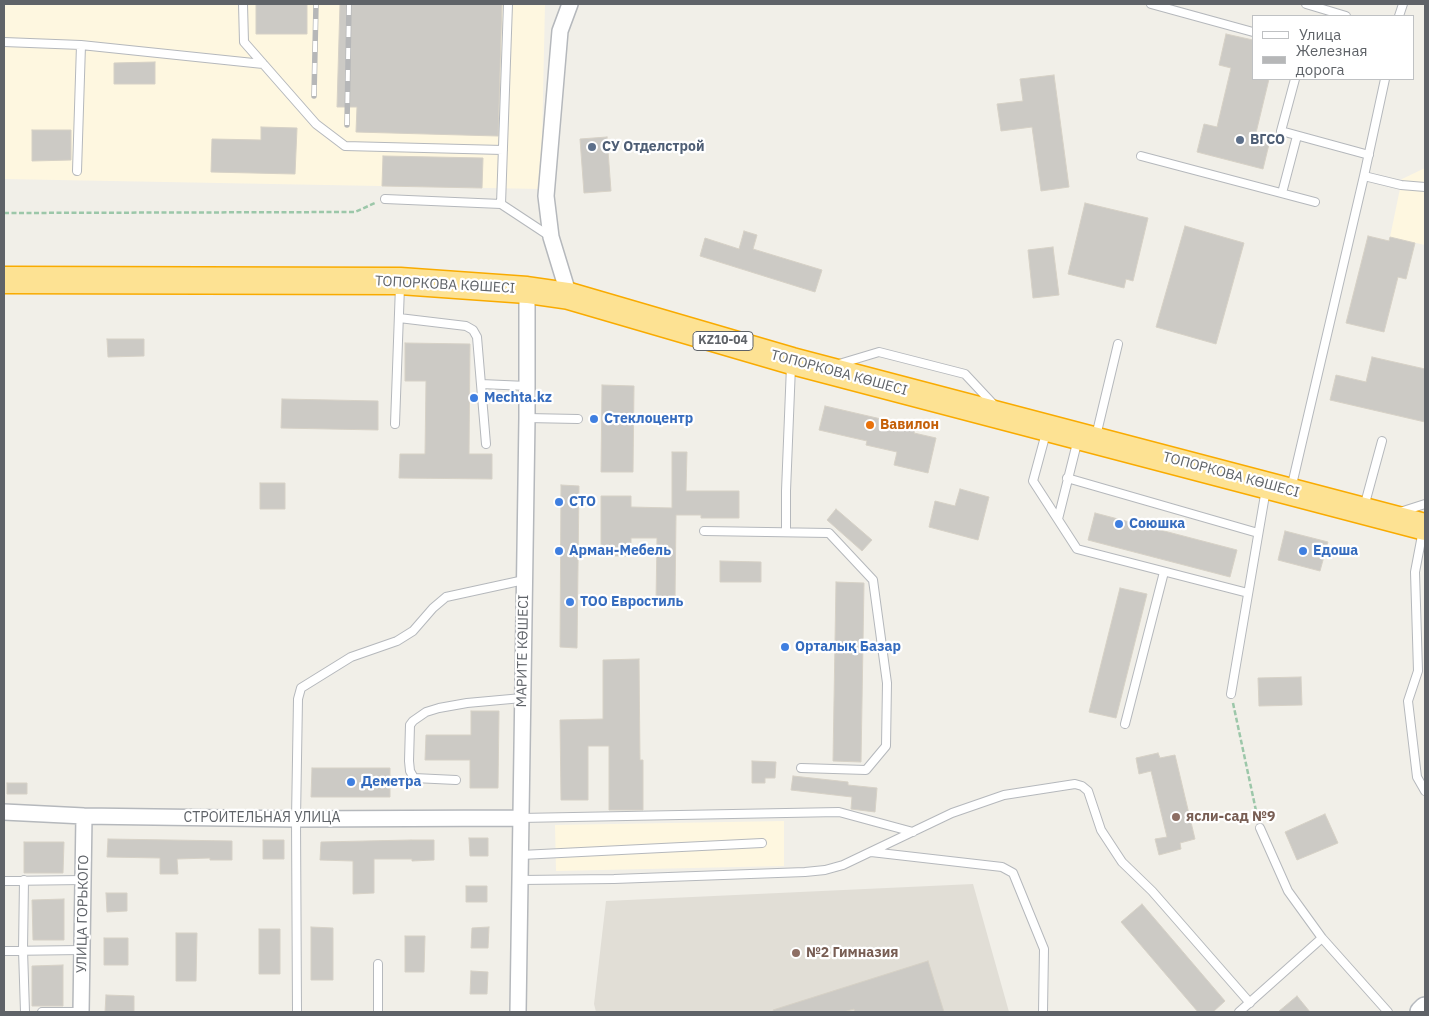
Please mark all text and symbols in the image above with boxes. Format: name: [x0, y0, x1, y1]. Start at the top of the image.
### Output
legend: [1252, 15, 1414, 80]
text: Улица: [1299, 25, 1341, 44]
text: Железная дорога: [1296, 41, 1367, 79]
place label: ВГСО: [1250, 132, 1285, 148]
marker: ВГСО: [1234, 134, 1246, 146]
place label: СУ Отделстрой: [602, 139, 704, 155]
marker: СУ Отделстрой: [586, 141, 598, 153]
street label: ТОПОРКОВА КӨШЕСІ: [374, 273, 516, 297]
road number: KZ10-04: [693, 332, 753, 351]
street label: ТОПОРКОВА КӨШЕСІ: [769, 347, 909, 399]
place label: Mechta.kz: [484, 390, 552, 406]
marker: Mechta.kz: [468, 392, 480, 404]
place label: Стеклоцентр: [604, 411, 693, 427]
marker: Стеклоцентр: [588, 413, 600, 425]
place label: Вавилон: [880, 417, 939, 433]
marker: Вавилон: [864, 419, 876, 431]
street label: ТОПОРКОВА КӨШЕСІ: [1161, 449, 1301, 501]
place label: СТО: [569, 494, 596, 510]
marker: СТО: [553, 496, 565, 508]
place label: Союшка: [1129, 516, 1185, 532]
marker: Союшка: [1113, 518, 1125, 530]
place label: Арман-Мебель: [569, 543, 671, 559]
place label: Едоша: [1313, 543, 1358, 559]
marker: Арман-Мебель: [553, 545, 565, 557]
marker: Едоша: [1297, 545, 1309, 557]
street label: МАРИТЕ КӨШЕСІ: [514, 594, 532, 708]
place label: ТОО Евростиль: [580, 594, 683, 610]
marker: ТОО Евростиль: [564, 596, 576, 608]
place label: Орталық Базар: [795, 639, 901, 655]
marker: Орталық Базар: [779, 641, 791, 653]
place label: Деметра: [361, 774, 421, 790]
marker: Деметра: [345, 776, 357, 788]
place label: ясли-сад №9: [1186, 809, 1275, 825]
street label: СТРОИТЕЛЬНАЯ УЛИЦА: [184, 810, 340, 826]
marker: ясли-сад №9: [1170, 811, 1182, 823]
street label: УЛИЦА ГОРЬКОГО: [74, 855, 92, 973]
place label: №2 Гимназия: [806, 945, 898, 961]
marker: №2 Гимназия: [790, 947, 802, 959]

